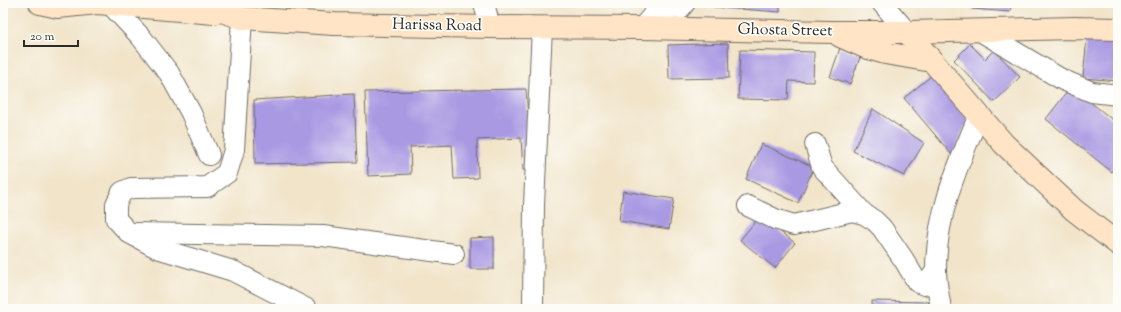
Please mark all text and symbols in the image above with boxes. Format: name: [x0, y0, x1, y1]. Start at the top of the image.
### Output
street label: Harissa Road: [392, 14, 482, 38]
street label: Ghosta Street: [737, 19, 833, 43]
scale bar: [24, 22, 78, 48]
text: 20 m: [30, 28, 55, 46]

